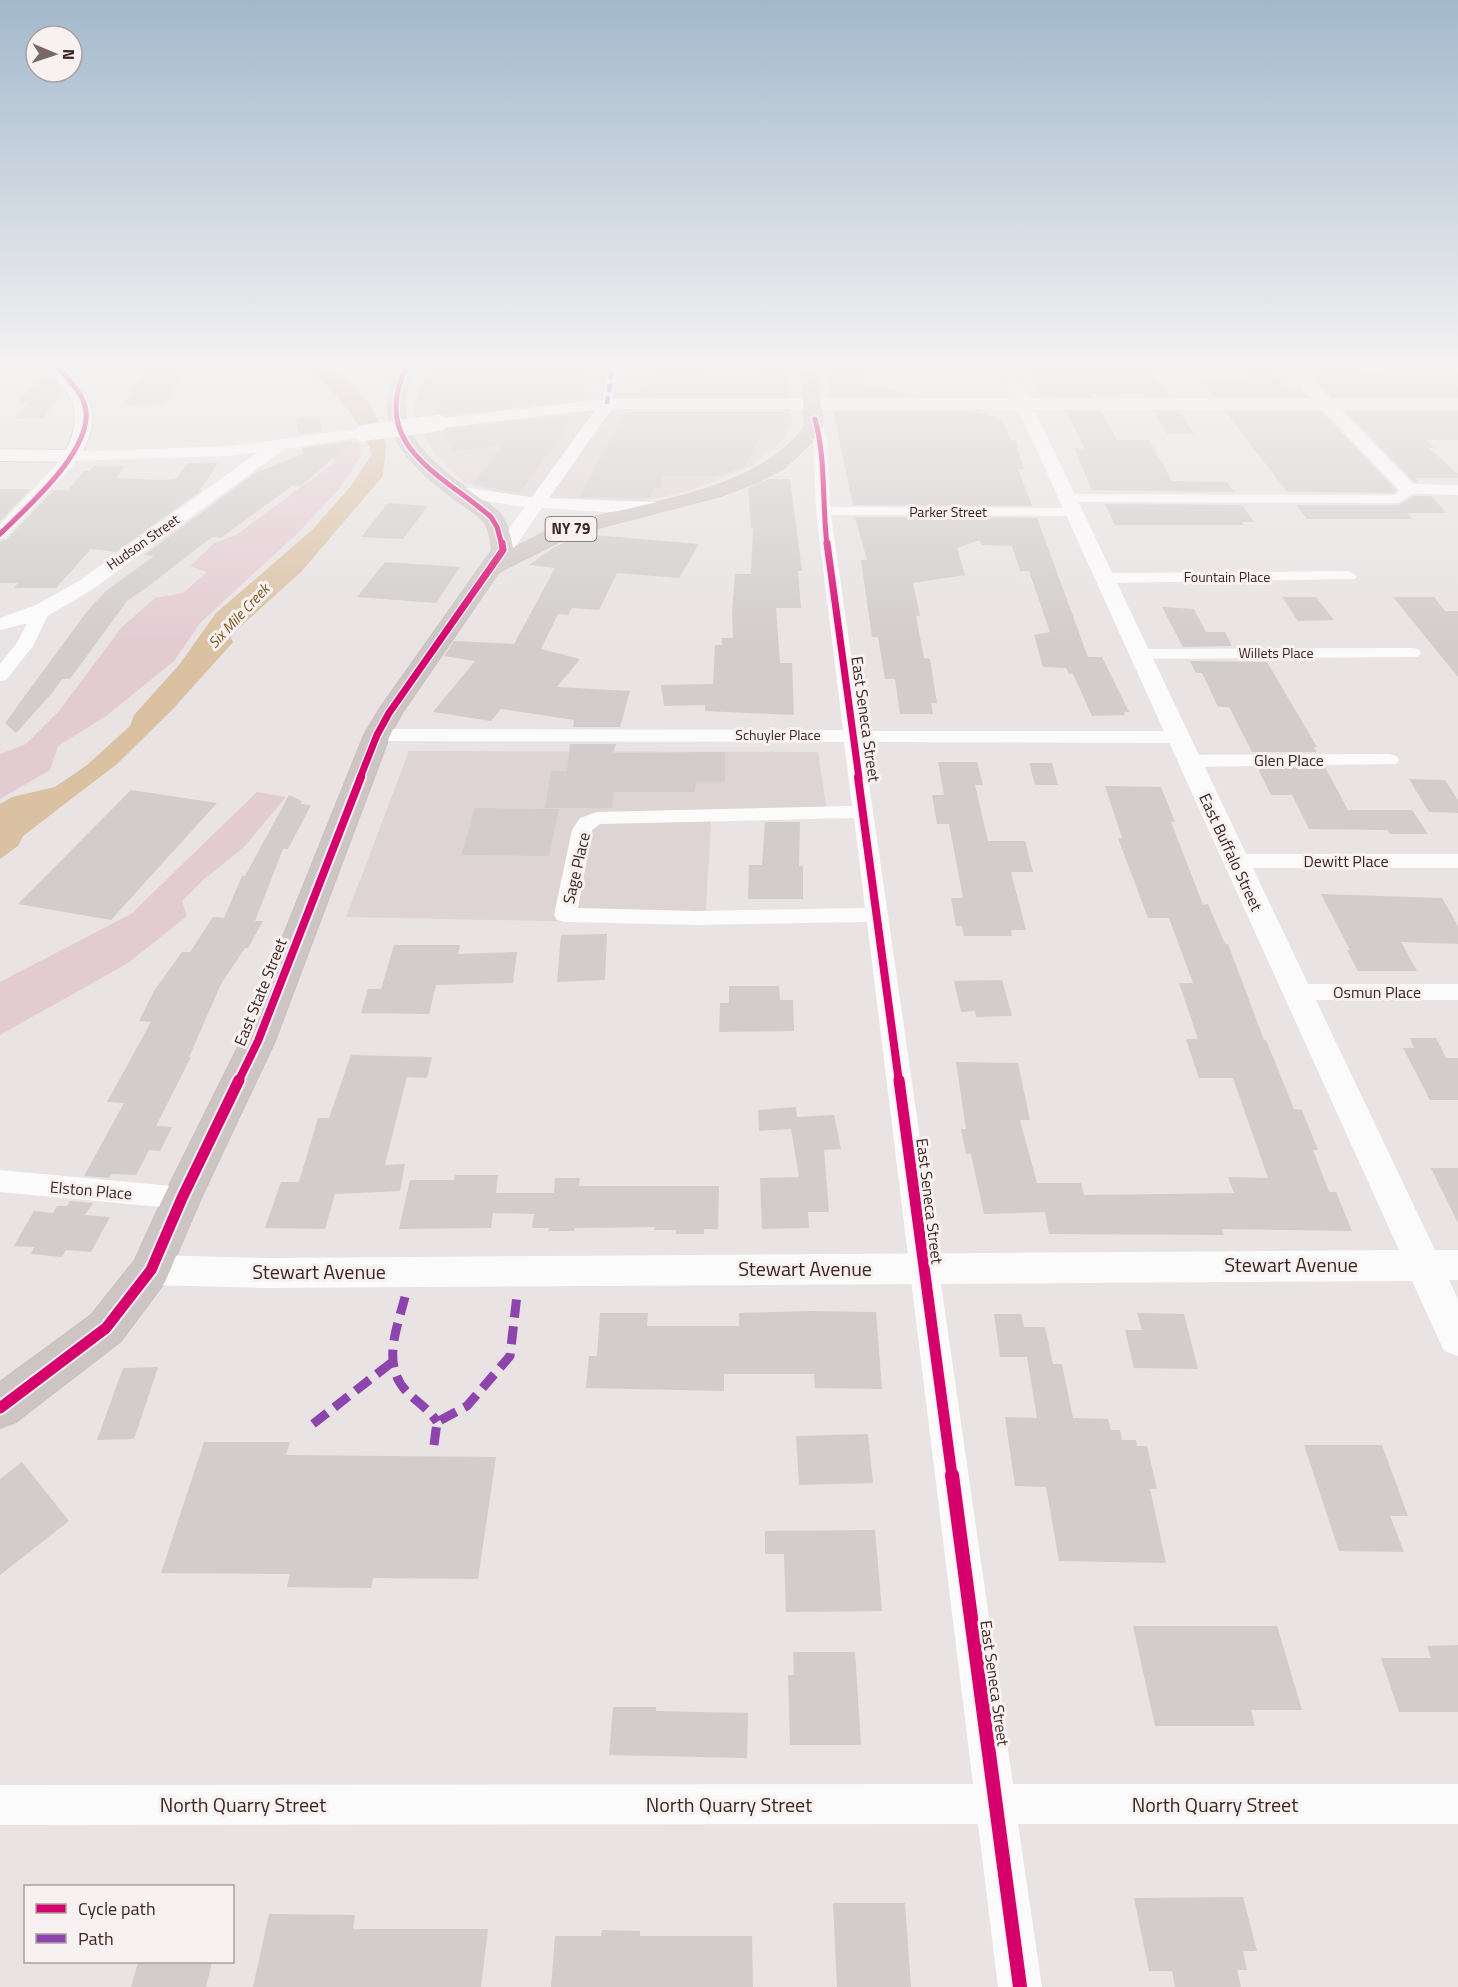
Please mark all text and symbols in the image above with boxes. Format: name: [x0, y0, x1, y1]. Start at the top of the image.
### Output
north arrow: [24, 24, 84, 84]
text: N: [57, 49, 81, 60]
street label: Parker Street: [909, 501, 987, 522]
street label: Hudson Street: [102, 509, 184, 575]
road number: NY 79: [546, 517, 596, 541]
street label: Fountain Place: [1184, 566, 1270, 587]
water label: Six Mile Creek: [203, 576, 276, 653]
street label: Willets Place: [1238, 642, 1314, 663]
street label: East Seneca Street: [845, 655, 887, 784]
street label: Schuyler Place: [735, 724, 821, 745]
street label: Glen Place: [1254, 748, 1324, 772]
street label: East Buffalo Street: [1193, 789, 1269, 915]
street label: Sage Place: [556, 830, 596, 906]
street label: Dewitt Place: [1304, 849, 1388, 873]
street label: East State Street: [228, 934, 293, 1049]
street label: Osmun Place: [1333, 980, 1421, 1004]
street label: East Seneca Street: [910, 1137, 950, 1266]
street label: Elston Place: [49, 1174, 133, 1206]
street label: Stewart Avenue: [1224, 1249, 1358, 1280]
street label: Stewart Avenue: [738, 1253, 872, 1284]
street label: Stewart Avenue: [252, 1256, 386, 1287]
street label: East Seneca Street: [974, 1619, 1016, 1748]
street label: North Quarry Street: [160, 1789, 326, 1820]
street label: North Quarry Street: [646, 1789, 812, 1820]
street label: North Quarry Street: [1132, 1789, 1298, 1820]
legend: [24, 1885, 234, 1963]
text: Cycle path: [78, 1895, 156, 1922]
text: Path: [78, 1925, 114, 1952]

